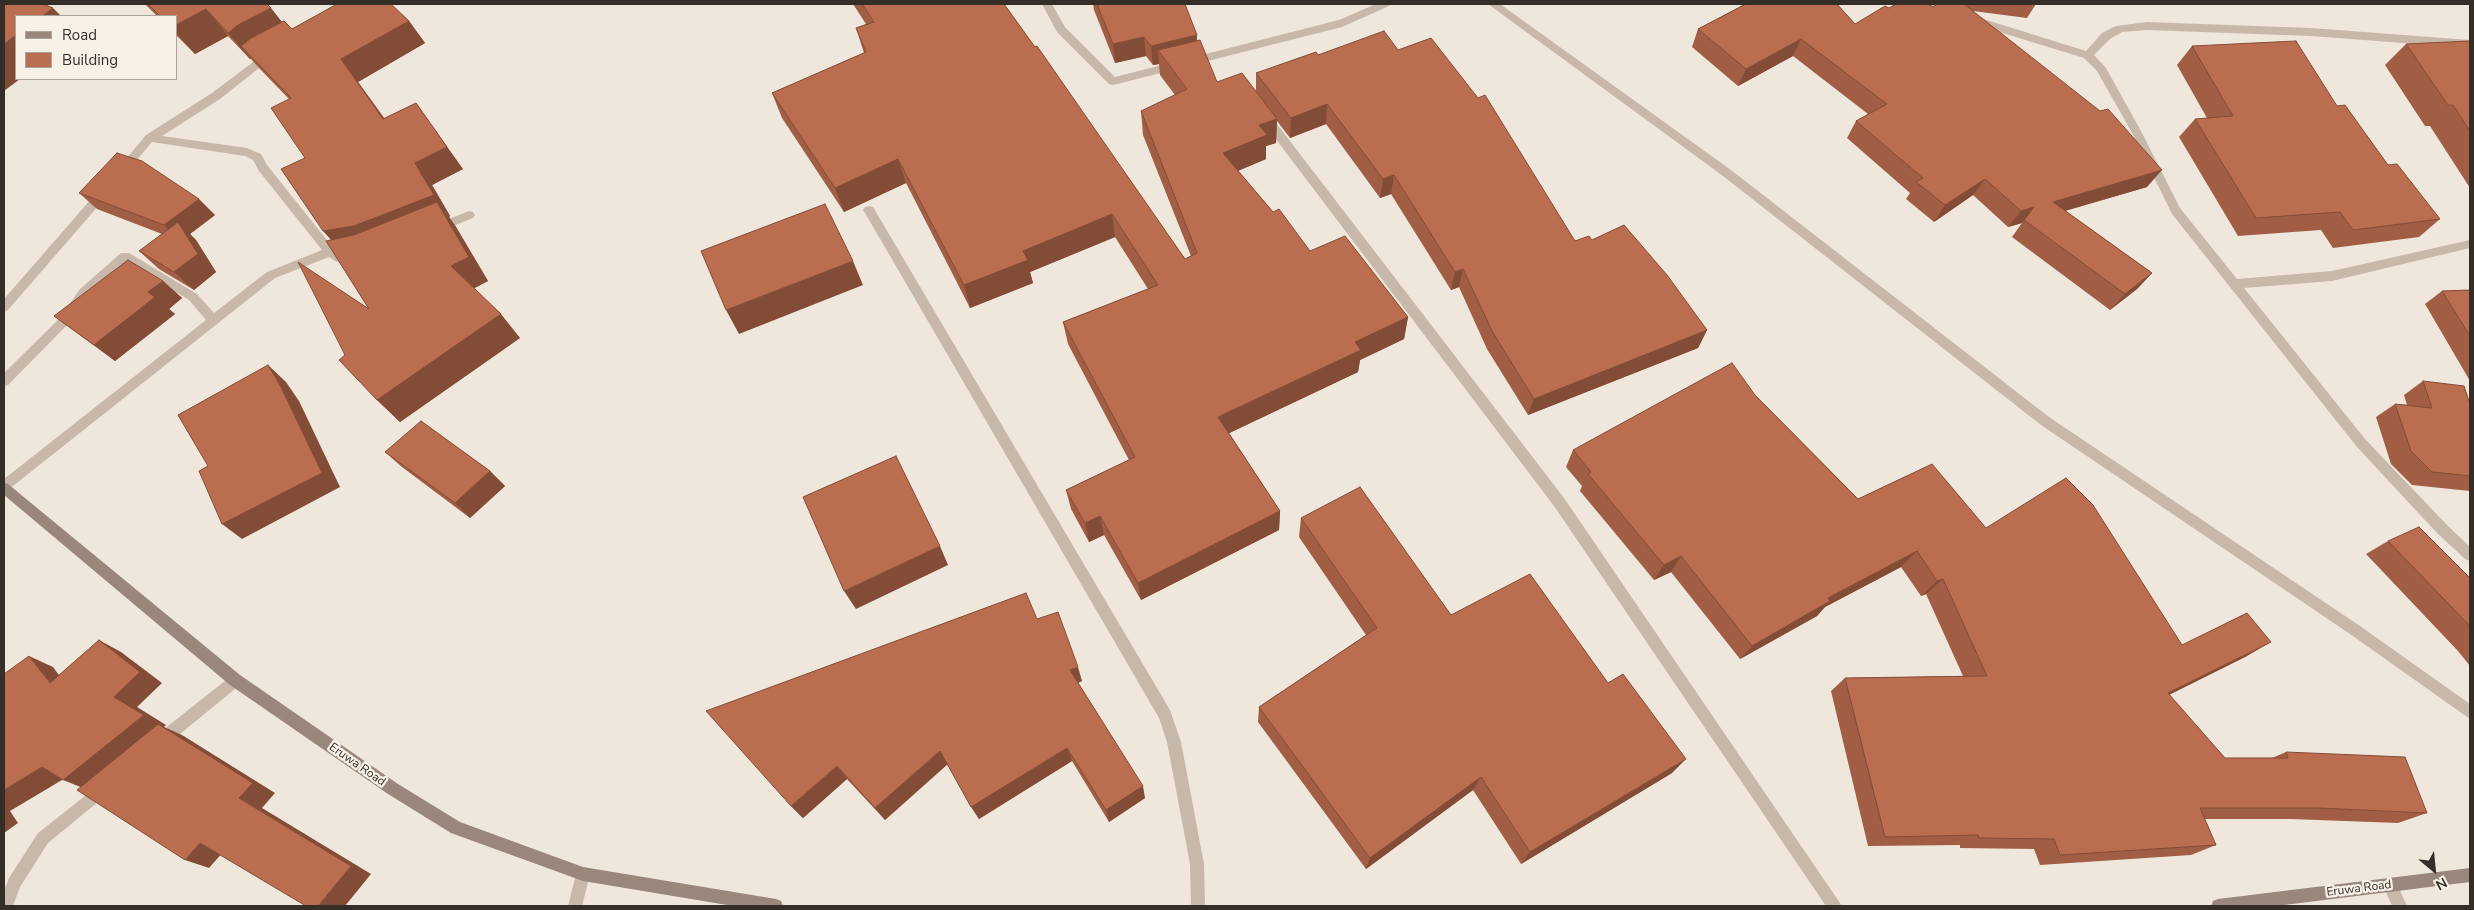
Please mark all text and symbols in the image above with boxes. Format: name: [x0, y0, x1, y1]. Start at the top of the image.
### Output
legend: [15, 15, 178, 80]
text: Road: [62, 25, 97, 45]
text: Building: [62, 50, 118, 70]
street label: Eruwa Road: [326, 740, 388, 790]
north arrow: [2409, 845, 2459, 895]
text: N: [2432, 873, 2450, 895]
street label: Eruwa Road: [2326, 878, 2392, 900]

